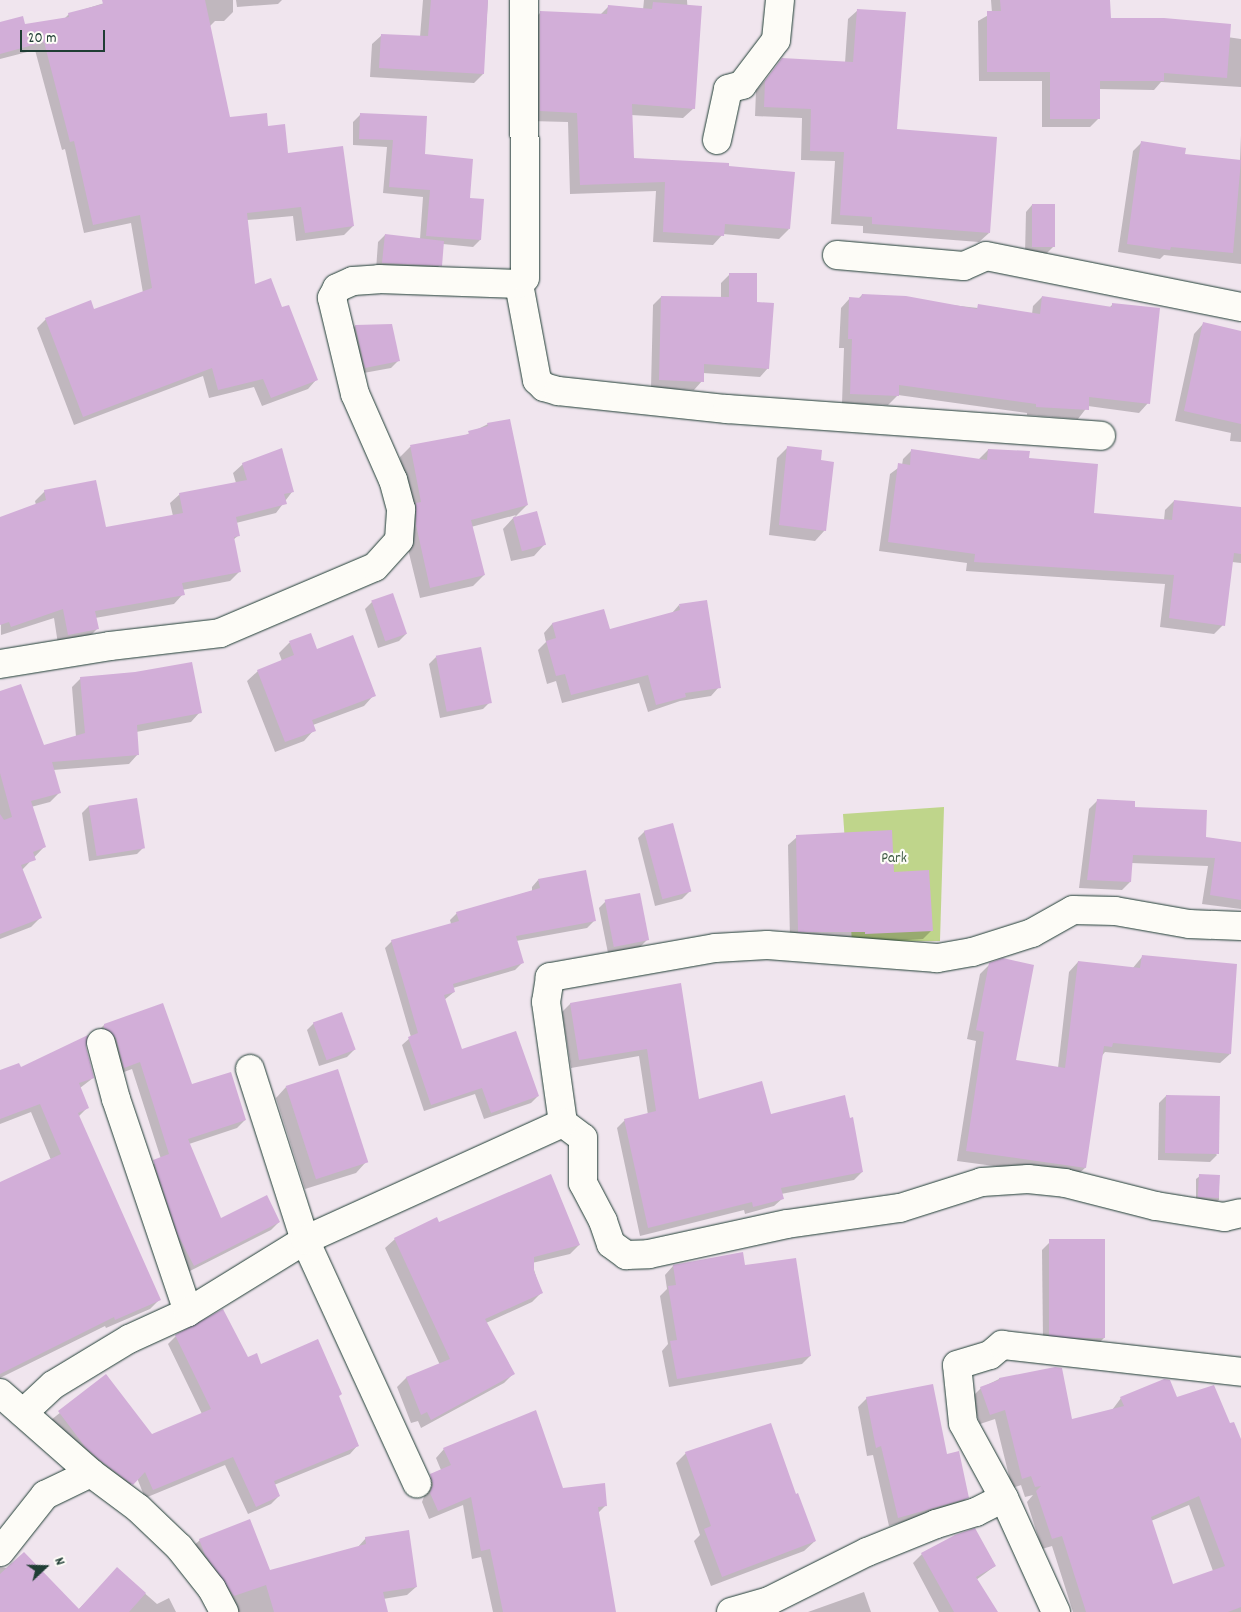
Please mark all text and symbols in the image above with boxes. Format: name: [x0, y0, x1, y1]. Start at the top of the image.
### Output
scale bar: [22, 20, 108, 52]
text: 20 m: [28, 28, 56, 50]
park label: Park: [881, 851, 907, 869]
north arrow: [20, 1542, 70, 1592]
text: N: [48, 1555, 70, 1568]

